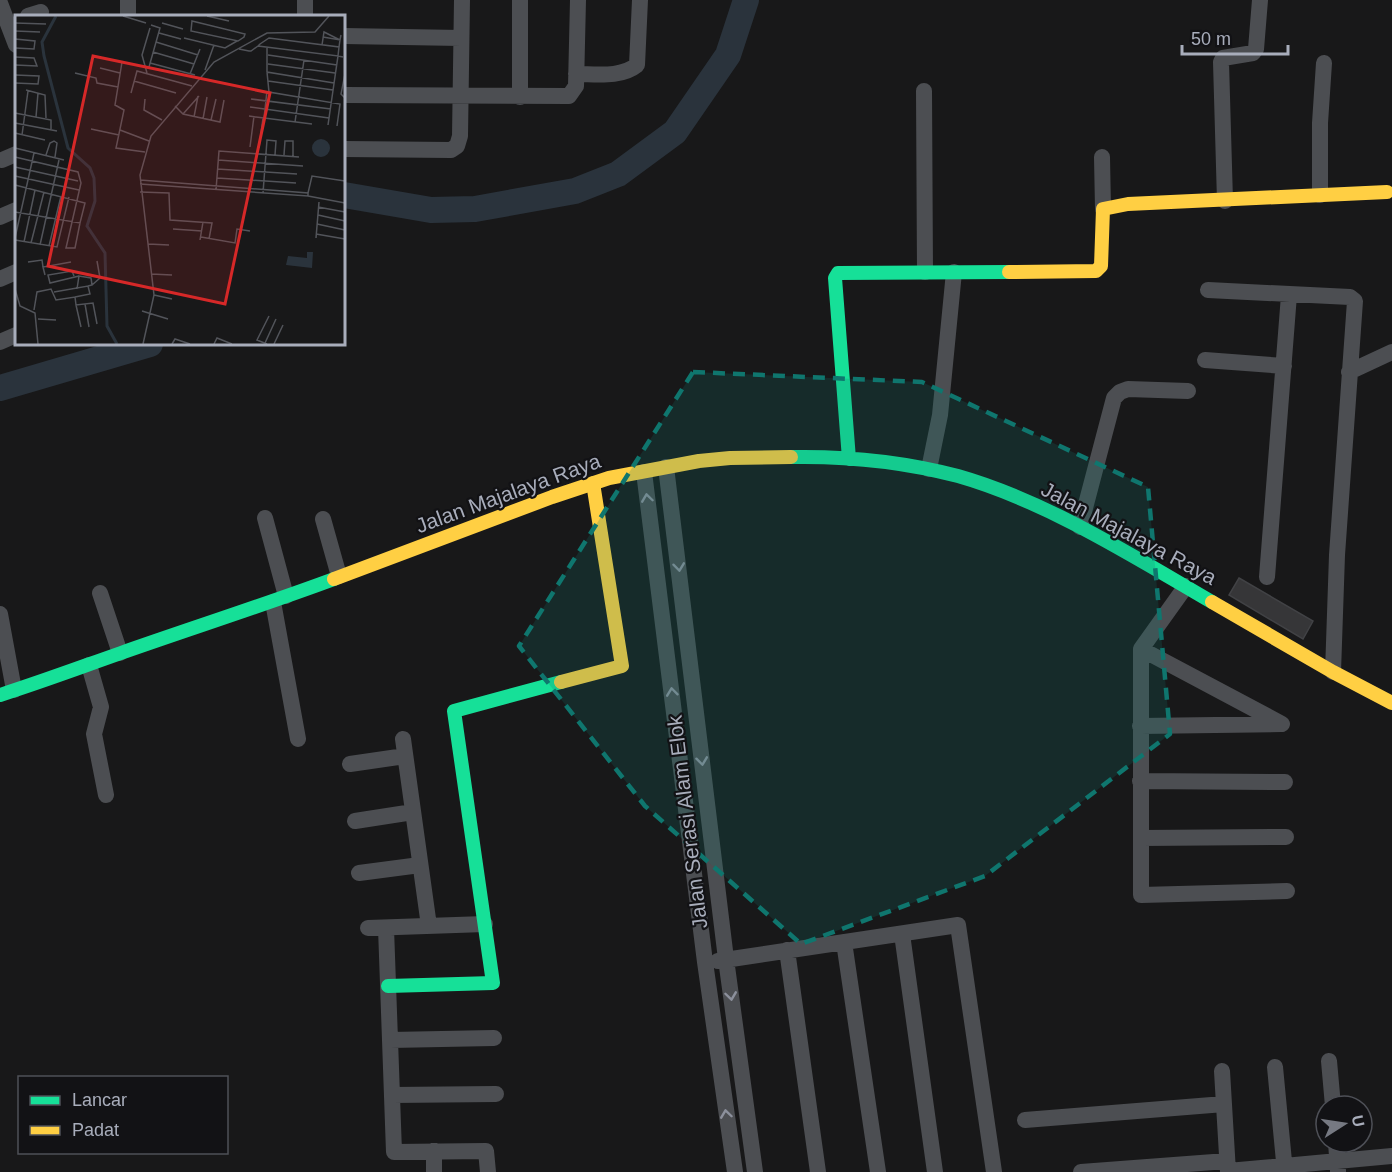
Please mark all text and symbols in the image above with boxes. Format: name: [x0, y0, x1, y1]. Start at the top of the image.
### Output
inset map: [15, 15, 345, 345]
scale bar: [1182, 18, 1288, 56]
text: 50 m: [1191, 29, 1231, 49]
street label: Jalan Majalaya Raya: [412, 449, 604, 537]
street label: Jalan Majalaya Raya: [1038, 477, 1221, 589]
one-way arrow: [642, 494, 654, 503]
one-way arrow: [672, 562, 685, 572]
one-way arrow: [666, 687, 678, 696]
street label: Jalan Serasi Alam Elok: [662, 714, 712, 930]
one-way arrow: [696, 756, 708, 765]
one-way arrow: [725, 991, 737, 1000]
legend: [18, 1076, 228, 1154]
text: Lancar: [72, 1090, 127, 1110]
north arrow: [1314, 1094, 1374, 1154]
one-way arrow: [721, 1109, 733, 1119]
text: U: [1349, 1114, 1368, 1128]
text: Padat: [72, 1120, 119, 1140]

